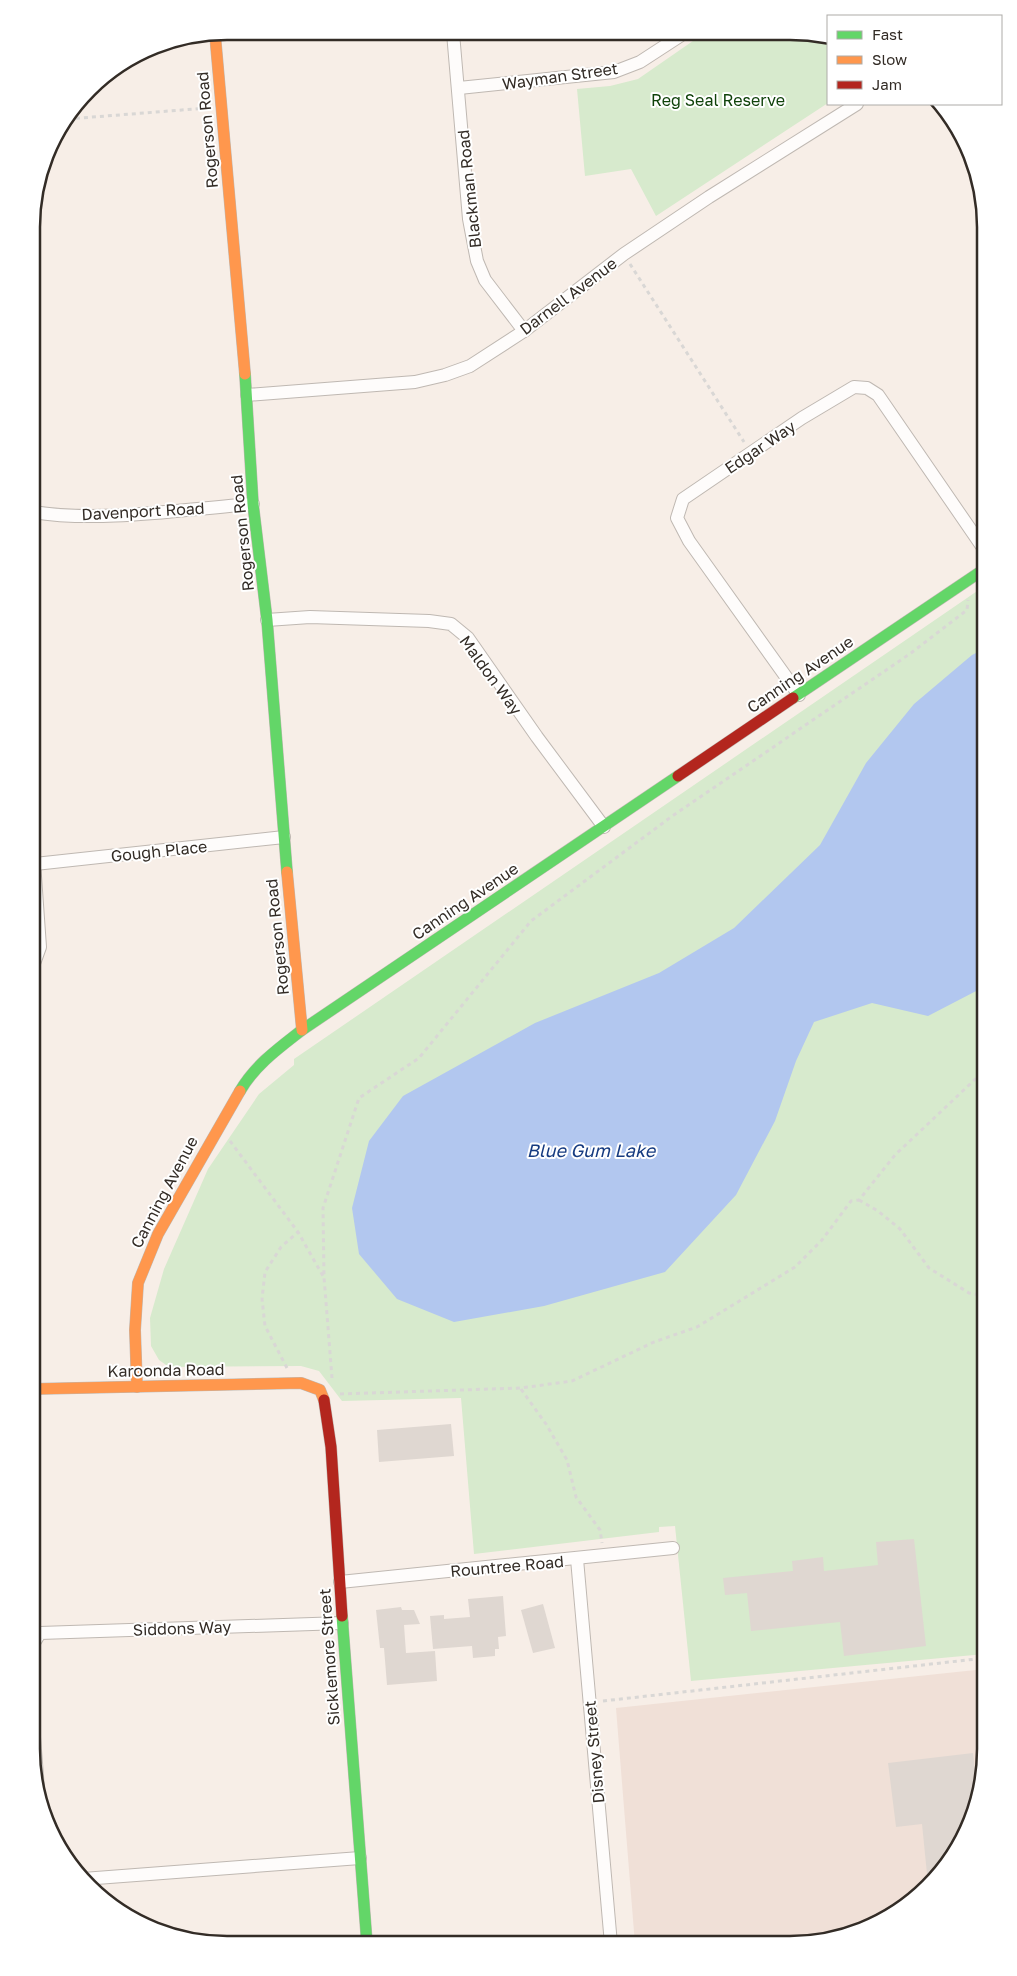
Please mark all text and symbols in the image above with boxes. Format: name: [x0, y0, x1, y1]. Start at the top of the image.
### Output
legend: [827, 15, 1002, 105]
text: Fast: [872, 25, 903, 43]
text: Slow: [872, 50, 907, 68]
street label: Wayman Street: [501, 58, 619, 94]
street label: Rogerson Road: [192, 71, 222, 189]
text: Jam: [872, 75, 902, 93]
park label: Reg Seal Reserve: [651, 90, 785, 110]
street label: Blackman Road: [453, 129, 485, 249]
street label: Darnell Avenue: [516, 253, 620, 339]
street label: Edgar Way: [721, 416, 799, 478]
street label: Rogerson Road: [226, 474, 258, 592]
street label: Davenport Road: [81, 498, 205, 524]
street label: Maldon Way: [455, 631, 527, 719]
street label: Canning Avenue: [743, 631, 857, 717]
street label: Gough Place: [110, 836, 208, 866]
street label: Canning Avenue: [408, 858, 522, 944]
street label: Rogerson Road: [261, 878, 293, 996]
street label: Canning Avenue: [126, 1133, 202, 1251]
water label: Blue Gum Lake: [527, 1139, 657, 1161]
street label: Karoonda Road: [107, 1359, 225, 1381]
street label: Rountree Road: [449, 1551, 565, 1581]
street label: Sicklemore Street: [314, 1588, 344, 1726]
street label: Siddons Way: [132, 1616, 232, 1640]
street label: Disney Street: [580, 1700, 608, 1804]

